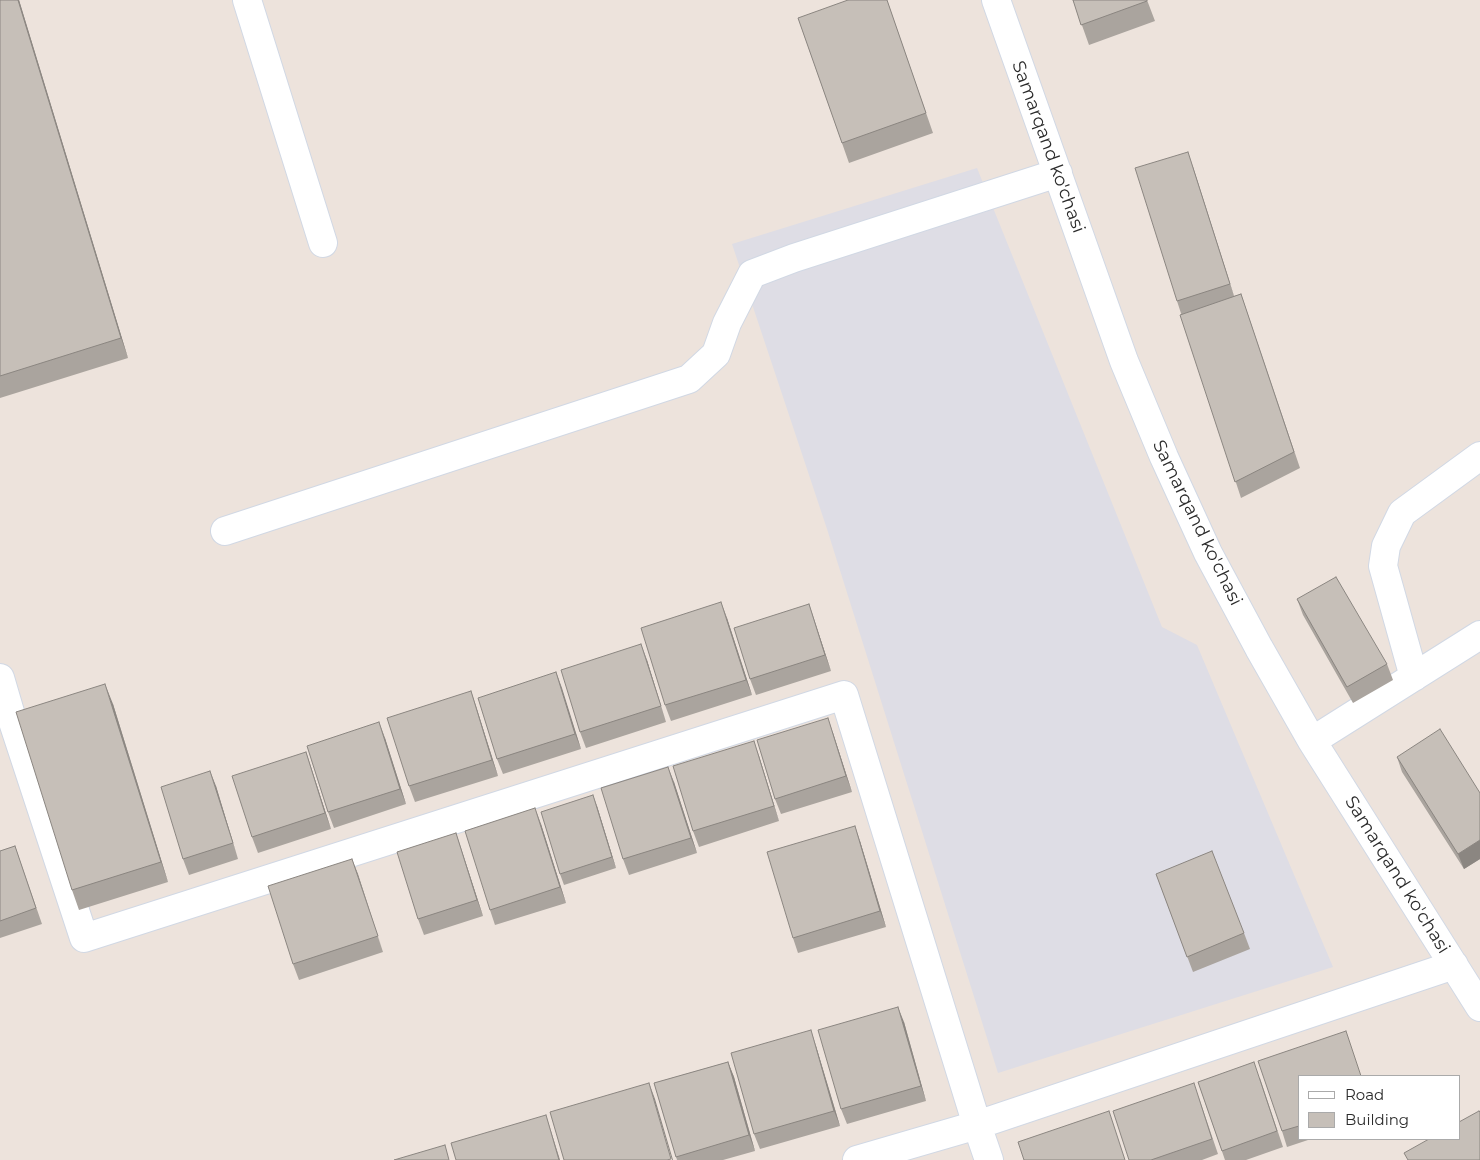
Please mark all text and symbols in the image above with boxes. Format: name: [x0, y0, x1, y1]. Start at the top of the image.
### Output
street label: Samarqand ko'chasi: [1007, 58, 1089, 236]
street label: Samarqand ko'chasi: [1148, 437, 1246, 609]
street label: Samarqand ko'chasi: [1340, 792, 1454, 958]
legend: [1298, 1075, 1460, 1140]
text: Road: [1345, 1085, 1384, 1104]
text: Building: [1345, 1110, 1409, 1129]

